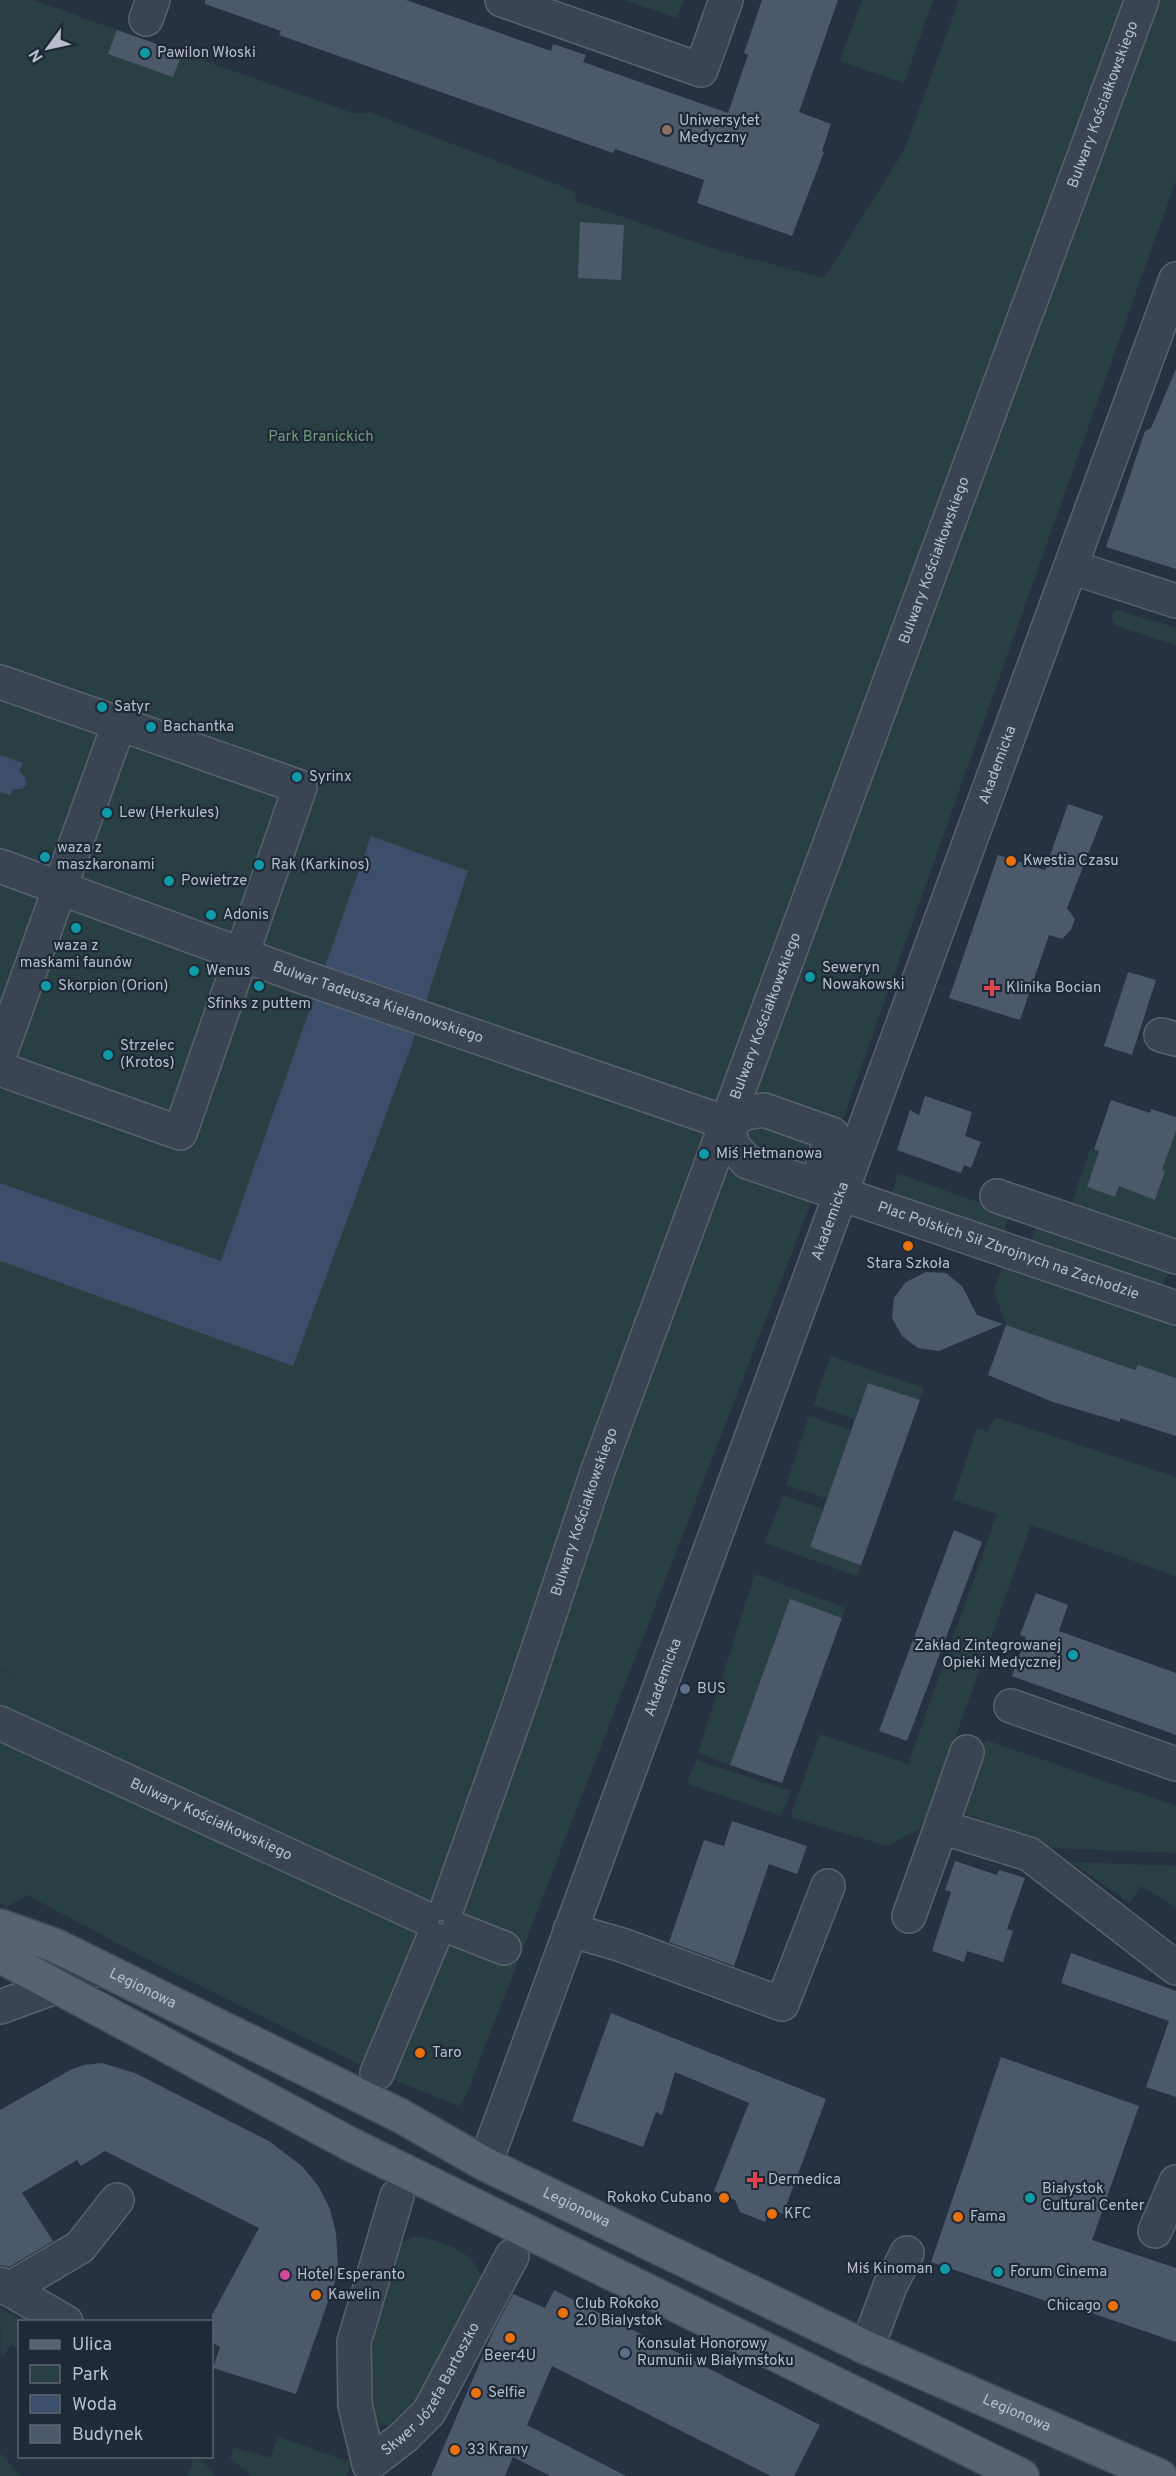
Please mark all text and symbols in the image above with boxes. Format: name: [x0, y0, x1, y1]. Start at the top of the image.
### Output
north arrow: [18, 18, 78, 78]
street label: Bulwary Kościałkowskiego: [1064, 19, 1143, 191]
place label: Pawilon Włoski: [157, 44, 256, 63]
text: N: [26, 45, 49, 65]
marker: Pawilon Włoski: [138, 46, 152, 60]
place label: Uniwersytet Medyczny: [679, 112, 760, 148]
marker: Uniwersytet Medyczny: [660, 123, 674, 137]
park label: Park Branickich: [268, 428, 374, 447]
street label: Bulwary Kościałkowskiego: [895, 474, 974, 647]
place label: Satyr: [114, 698, 150, 717]
marker: Satyr: [95, 700, 109, 714]
place label: Bachantka: [163, 718, 234, 737]
marker: Bachantka: [144, 720, 158, 734]
street label: Akademicka: [975, 723, 1021, 807]
place label: Syrinx: [309, 768, 352, 787]
marker: Syrinx: [290, 770, 304, 784]
place label: Lew (Herkules): [119, 804, 219, 823]
marker: Lew (Herkules): [100, 806, 114, 820]
place label: waza z maszkaronami: [57, 839, 155, 875]
marker: waza z maszkaronami: [38, 850, 52, 864]
place label: Kwestia Czasu: [1023, 852, 1119, 871]
marker: Kwestia Czasu: [1004, 854, 1018, 868]
place label: Rak (Karkinos): [271, 856, 370, 875]
marker: Rak (Karkinos): [252, 858, 266, 872]
place label: Powietrze: [181, 872, 247, 891]
marker: Powietrze: [162, 874, 176, 888]
place label: Adonis: [223, 906, 269, 925]
marker: Adonis: [204, 908, 218, 922]
marker: waza z maskami faunów: [69, 921, 83, 935]
street label: Bulwary Kościałkowskiego: [726, 930, 805, 1102]
place label: waza z maskami faunów: [20, 937, 133, 973]
street label: Bulwar Tadeusza Kielanowskiego: [270, 957, 486, 1048]
place label: Seweryn Nowakowski: [822, 959, 905, 995]
place label: Wenus: [206, 962, 250, 981]
marker: Wenus: [187, 964, 201, 978]
marker: Seweryn Nowakowski: [803, 970, 817, 984]
place label: Skorpion (Orion): [58, 977, 168, 996]
marker: Skorpion (Orion): [39, 979, 53, 993]
marker: Sfinks z puttem: [252, 979, 266, 993]
marker: Klinika Bocian: [983, 979, 1001, 997]
place label: Klinika Bocian: [1006, 979, 1101, 998]
place label: Sfinks z puttem: [207, 995, 311, 1014]
place label: Strzelec (Krotos): [120, 1037, 175, 1073]
marker: Strzelec (Krotos): [101, 1048, 115, 1062]
place label: Miś Hetmanowa: [716, 1145, 822, 1164]
marker: Miś Hetmanowa: [697, 1147, 711, 1161]
street label: Akademicka: [808, 1180, 854, 1263]
street label: Plac Polskich Sił Zbrojnych na Zachodzie: [875, 1198, 1142, 1304]
marker: Stara Szkoła: [901, 1239, 915, 1253]
place label: Stara Szkoła: [866, 1255, 950, 1274]
street label: Bulwary Kościałkowskiego: [547, 1425, 622, 1599]
street label: Akademicka: [640, 1636, 686, 1719]
place label: Zakład Zintegrowanej Opieki Medycznej: [914, 1637, 1061, 1673]
marker: Zakład Zintegrowanej Opieki Medycznej: [1066, 1648, 1080, 1662]
place label: BUS: [697, 1680, 726, 1699]
marker: BUS: [678, 1682, 692, 1696]
street label: Bulwary Kościałkowskiego: [127, 1774, 295, 1865]
street label: Legionowa: [106, 1964, 179, 2013]
place label: Taro: [432, 2044, 462, 2063]
marker: Taro: [413, 2046, 427, 2060]
marker: Dermedica: [746, 2171, 764, 2189]
place label: Dermedica: [768, 2171, 841, 2190]
place label: Białystok Cultural Center: [1042, 2180, 1145, 2216]
street label: Legionowa: [539, 2184, 613, 2232]
place label: Rokoko Cubano: [607, 2189, 712, 2208]
marker: Rokoko Cubano: [717, 2191, 731, 2205]
marker: Białystok Cultural Center: [1023, 2191, 1037, 2205]
place label: KFC: [784, 2205, 812, 2224]
marker: KFC: [765, 2207, 779, 2221]
place label: Fama: [970, 2208, 1006, 2227]
marker: Fama: [951, 2210, 965, 2224]
place label: Miś Kinoman: [847, 2260, 933, 2279]
marker: Miś Kinoman: [938, 2262, 952, 2276]
place label: Forum Cinema: [1010, 2263, 1107, 2282]
marker: Forum Cinema: [991, 2265, 1005, 2279]
place label: Hotel Esperanto: [297, 2266, 405, 2285]
marker: Hotel Esperanto: [278, 2268, 292, 2282]
place label: Kawelin: [328, 2286, 380, 2305]
marker: Kawelin: [309, 2288, 323, 2302]
place label: Club Rokoko 2.0 Bialystok: [575, 2295, 663, 2331]
place label: Chicago: [1047, 2297, 1101, 2316]
marker: Chicago: [1106, 2299, 1120, 2313]
marker: Club Rokoko 2.0 Bialystok: [556, 2306, 570, 2320]
street label: Skwer Józefa Bartoszko: [378, 2319, 484, 2460]
legend: [18, 2320, 213, 2458]
marker: Beer4U: [503, 2331, 517, 2345]
text: Ulica: [72, 2334, 112, 2357]
place label: Konsulat Honorowy Rumunii w Białymstoku: [637, 2335, 794, 2371]
marker: Konsulat Honorowy Rumunii w Białymstoku: [618, 2346, 632, 2360]
place label: Beer4U: [484, 2347, 536, 2366]
text: Park: [72, 2364, 109, 2387]
place label: Selfie: [488, 2384, 526, 2403]
marker: Selfie: [469, 2386, 483, 2400]
street label: Legionowa: [979, 2390, 1054, 2437]
text: Woda: [72, 2394, 117, 2417]
text: Budynek: [72, 2424, 143, 2447]
place label: 33 Krany: [467, 2441, 529, 2460]
marker: 33 Krany: [448, 2443, 462, 2457]

